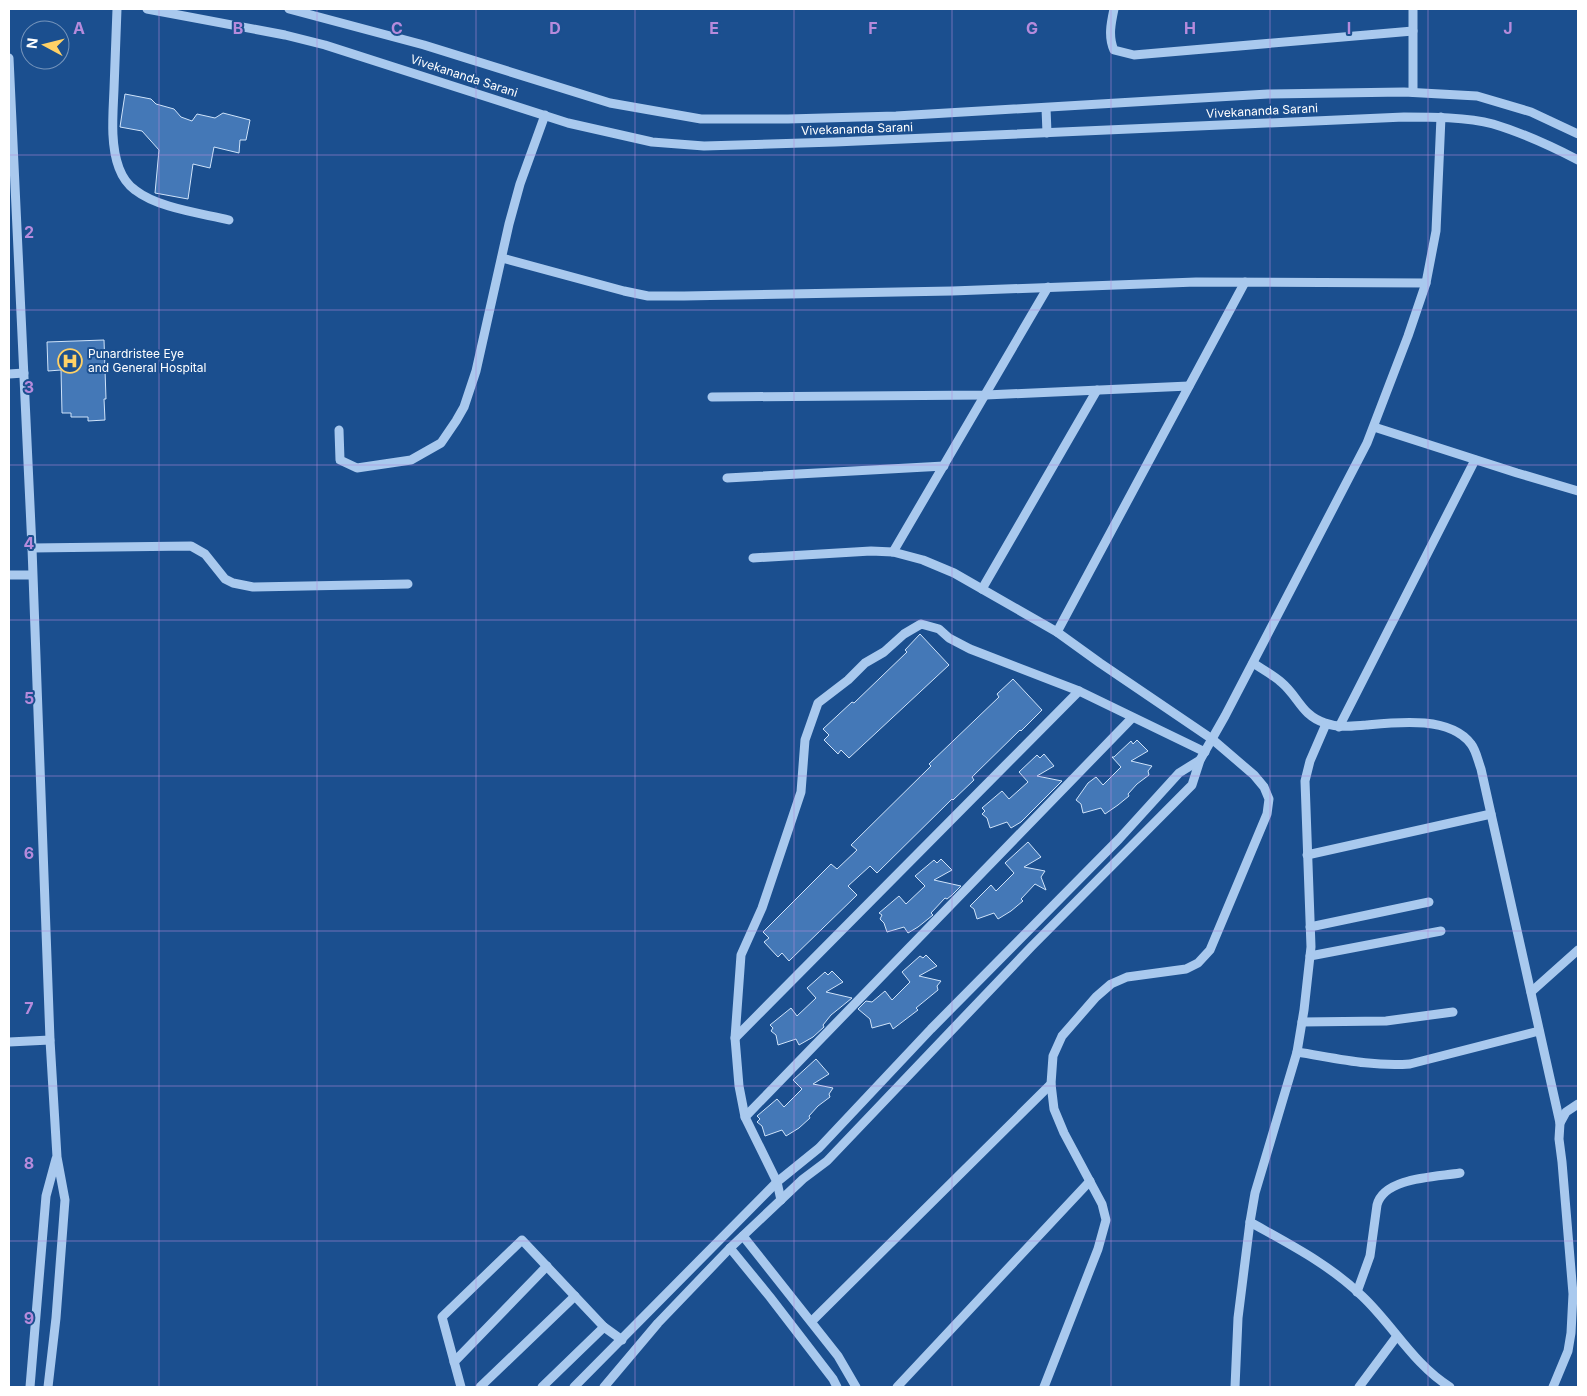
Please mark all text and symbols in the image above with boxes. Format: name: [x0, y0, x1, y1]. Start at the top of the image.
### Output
text: A: [73, 18, 85, 38]
text: B: [233, 18, 243, 38]
text: C: [391, 18, 403, 38]
text: D: [549, 18, 561, 38]
text: E: [709, 18, 719, 38]
text: F: [868, 18, 878, 38]
text: G: [1026, 18, 1038, 38]
text: H: [1184, 18, 1196, 38]
text: I: [1347, 18, 1351, 38]
text: J: [1503, 18, 1513, 38]
north arrow: [20, 20, 70, 70]
text: N: [23, 37, 41, 50]
street label: Vivekananda Sarani: [409, 51, 520, 100]
street label: Vivekananda Sarani: [1206, 100, 1318, 121]
street label: Vivekananda Sarani: [801, 119, 913, 138]
text: 2: [24, 222, 34, 242]
place label: Punardristee Eye and General Hospital: [88, 346, 206, 375]
hospital icon: Punardristee Eye and General Hospital: [57, 348, 83, 374]
text: 3: [24, 377, 34, 397]
text: 4: [24, 533, 35, 553]
text: 5: [24, 688, 34, 708]
text: 6: [24, 843, 34, 863]
text: 7: [24, 998, 34, 1018]
text: 8: [24, 1153, 34, 1173]
text: 9: [24, 1308, 34, 1328]

